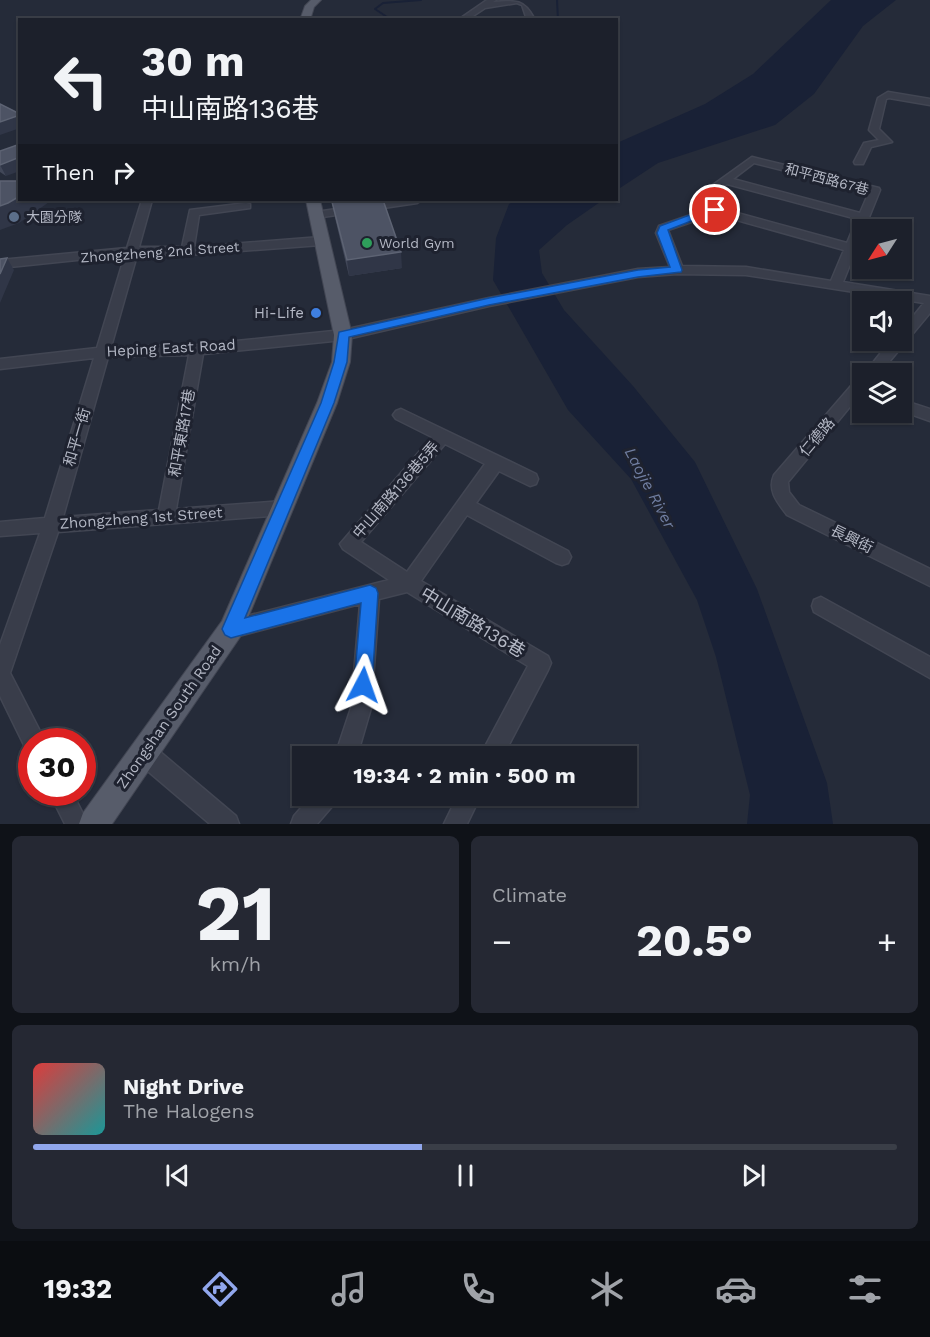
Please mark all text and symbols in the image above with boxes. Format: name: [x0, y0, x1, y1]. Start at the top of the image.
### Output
text: 30 m: [141, 37, 245, 86]
icon: left: [42, 42, 120, 120]
text: 中山南路136巷: [141, 93, 319, 125]
icon: right: [107, 156, 140, 189]
text: Then: [42, 160, 95, 185]
street label: 和平西路67巷: [783, 160, 871, 198]
pin: [689, 184, 740, 235]
icon: arrive: [698, 193, 731, 226]
place label: 大園分隊: [26, 209, 82, 225]
marker: 大園分隊: [7, 210, 21, 224]
north arrow: [852, 219, 912, 279]
map controls: [852, 219, 912, 423]
place label: World Gym: [379, 235, 455, 251]
marker: World Gym: [360, 236, 374, 250]
street label: Zhongzheng 2nd Street: [80, 238, 240, 266]
button: sound: [852, 291, 912, 351]
place label: Hi-Life: [254, 304, 304, 322]
marker: Hi-Life: [309, 306, 323, 320]
street label: Heping East Road: [106, 336, 236, 360]
button: layers: [852, 363, 912, 423]
street label: 和平東路17巷: [165, 387, 199, 479]
street label: 和平一街: [60, 406, 94, 468]
street label: 仁德路: [796, 414, 838, 460]
street label: 中山南路136巷5弄: [349, 438, 443, 542]
water label: Laojie River: [621, 444, 680, 532]
street label: Zhongzheng 1st Street: [59, 503, 224, 533]
street label: 長興街: [828, 521, 876, 557]
street label: 中山南路136巷: [417, 582, 529, 662]
street label: Zhongshan South Road: [113, 642, 225, 792]
position arrow: [331, 653, 395, 717]
speed limit sign: 30: [18, 728, 96, 806]
text: 19:34 · 2 min · 500 m: [353, 763, 576, 788]
text: 21: [195, 867, 276, 959]
text: Climate: [492, 883, 567, 907]
text: 20.5°: [636, 914, 753, 967]
text: −: [492, 922, 512, 961]
text: +: [877, 922, 897, 961]
text: km/h: [210, 952, 261, 976]
text: Night Drive: [123, 1074, 244, 1099]
text: The Halogens: [123, 1099, 255, 1123]
icon: previous: [161, 1159, 194, 1192]
icon: pause: [449, 1159, 482, 1192]
icon: next: [737, 1159, 770, 1192]
icon: directions: [199, 1268, 241, 1310]
icon: music: [328, 1268, 370, 1310]
icon: phone: [457, 1268, 499, 1310]
icon: climate: [586, 1268, 628, 1310]
icon: car: [715, 1268, 757, 1310]
icon: filters: [844, 1268, 886, 1310]
text: 19:32: [44, 1273, 112, 1305]

